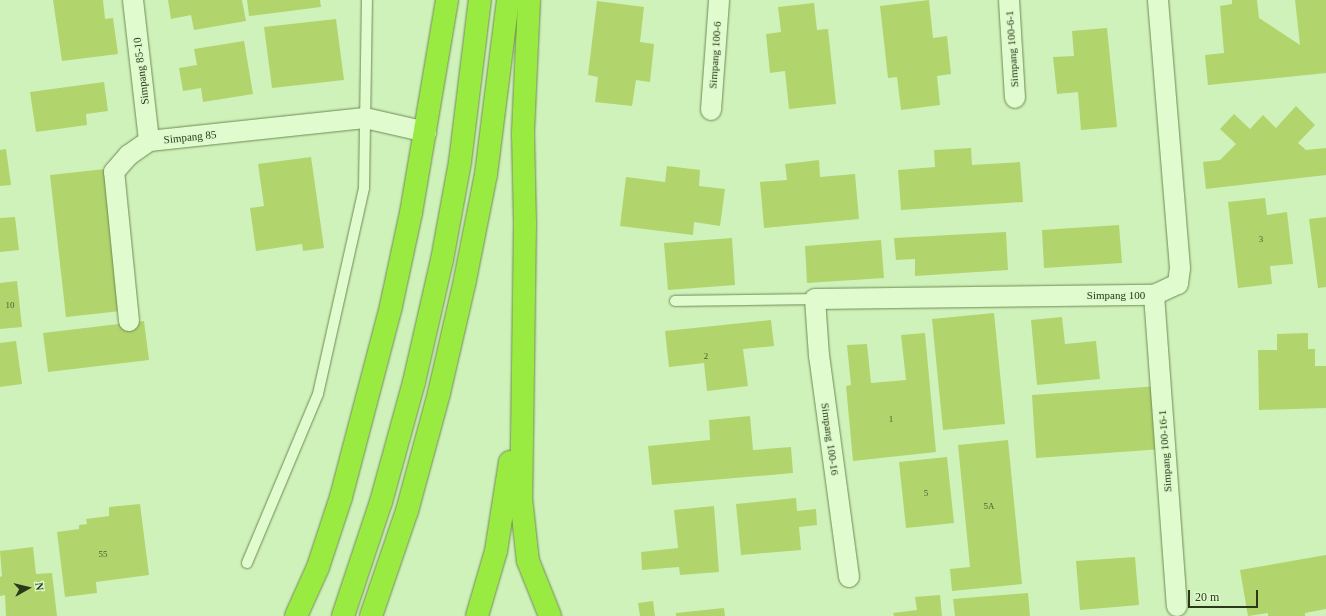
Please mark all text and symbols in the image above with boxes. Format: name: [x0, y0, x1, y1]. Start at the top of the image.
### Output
street label: Simpang 100-6-1: [1003, 10, 1021, 88]
street label: Simpang 100-6: [706, 21, 724, 89]
street label: Simpang 85-10: [130, 37, 152, 105]
street label: Simpang 85: [163, 128, 217, 146]
house number: 3: [1259, 234, 1263, 244]
street label: Simpang 100: [1087, 288, 1145, 302]
house number: 10: [6, 300, 14, 310]
house number: 2: [704, 351, 708, 361]
street label: Simpang 100-16: [818, 402, 842, 476]
street label: Simpang 100-16-1: [1156, 410, 1174, 492]
house number: 1: [889, 414, 893, 424]
house number: 5: [924, 488, 928, 498]
house number: 5A: [984, 501, 994, 511]
house number: 55: [98, 549, 108, 559]
north arrow: [8, 568, 48, 608]
text: N: [33, 582, 46, 591]
scale bar: [1190, 582, 1260, 608]
text: 20 m: [1195, 590, 1219, 604]

